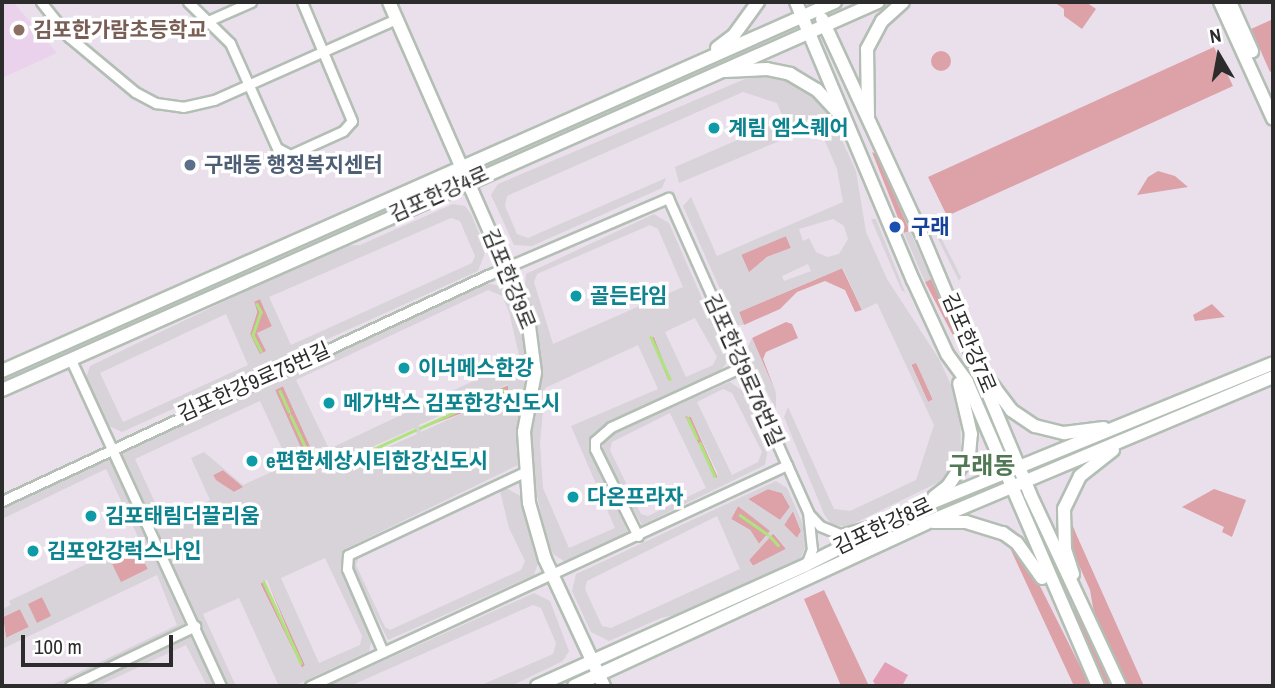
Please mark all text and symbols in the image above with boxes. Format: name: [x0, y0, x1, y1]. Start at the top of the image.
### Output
place label: 김포한가람초등학교: [33, 17, 207, 43]
north arrow: [1184, 21, 1254, 91]
marker: 김포한가람초등학교: [11, 22, 27, 38]
text: N: [1208, 22, 1223, 49]
place label: 계림 엠스퀘어: [728, 115, 849, 141]
marker: 계림 엠스퀘어: [706, 120, 722, 136]
place label: 구래동 행정복지센터: [204, 152, 383, 178]
marker: 구래동 행정복지센터: [182, 157, 198, 173]
street label: 김포한강4로: [385, 161, 493, 227]
place label: 구래: [911, 214, 950, 240]
marker: 구래: [885, 217, 905, 237]
street label: 김포한강9로: [477, 225, 541, 333]
place label: 골든타임: [590, 283, 667, 309]
marker: 골든타임: [568, 288, 584, 304]
street label: 김포한강7로: [937, 289, 1001, 397]
street label: 김포한강9로76번길: [699, 290, 789, 450]
street label: 김포한강9로75번길: [174, 337, 334, 427]
place label: 이너메스한강: [418, 355, 534, 381]
marker: 이너메스한강: [396, 360, 412, 376]
place label: 메가박스 김포한강신도시: [343, 390, 560, 416]
marker: 메가박스 김포한강신도시: [321, 395, 337, 411]
place label: e편한세상시티한강신도시: [266, 448, 488, 474]
district label: 구래동: [949, 452, 1015, 480]
marker: e편한세상시티한강신도시: [244, 453, 260, 469]
place label: 다온프라자: [587, 484, 684, 510]
marker: 다온프라자: [565, 489, 581, 505]
street label: 김포한강8로: [830, 492, 936, 560]
place label: 김포태림더끌리움: [105, 503, 260, 529]
marker: 김포태림더끌리움: [83, 508, 99, 524]
place label: 김포안강럭스나인: [47, 538, 202, 564]
marker: 김포안강럭스나인: [25, 543, 41, 559]
scale bar: [24, 622, 177, 666]
text: 100 m: [34, 632, 82, 661]

